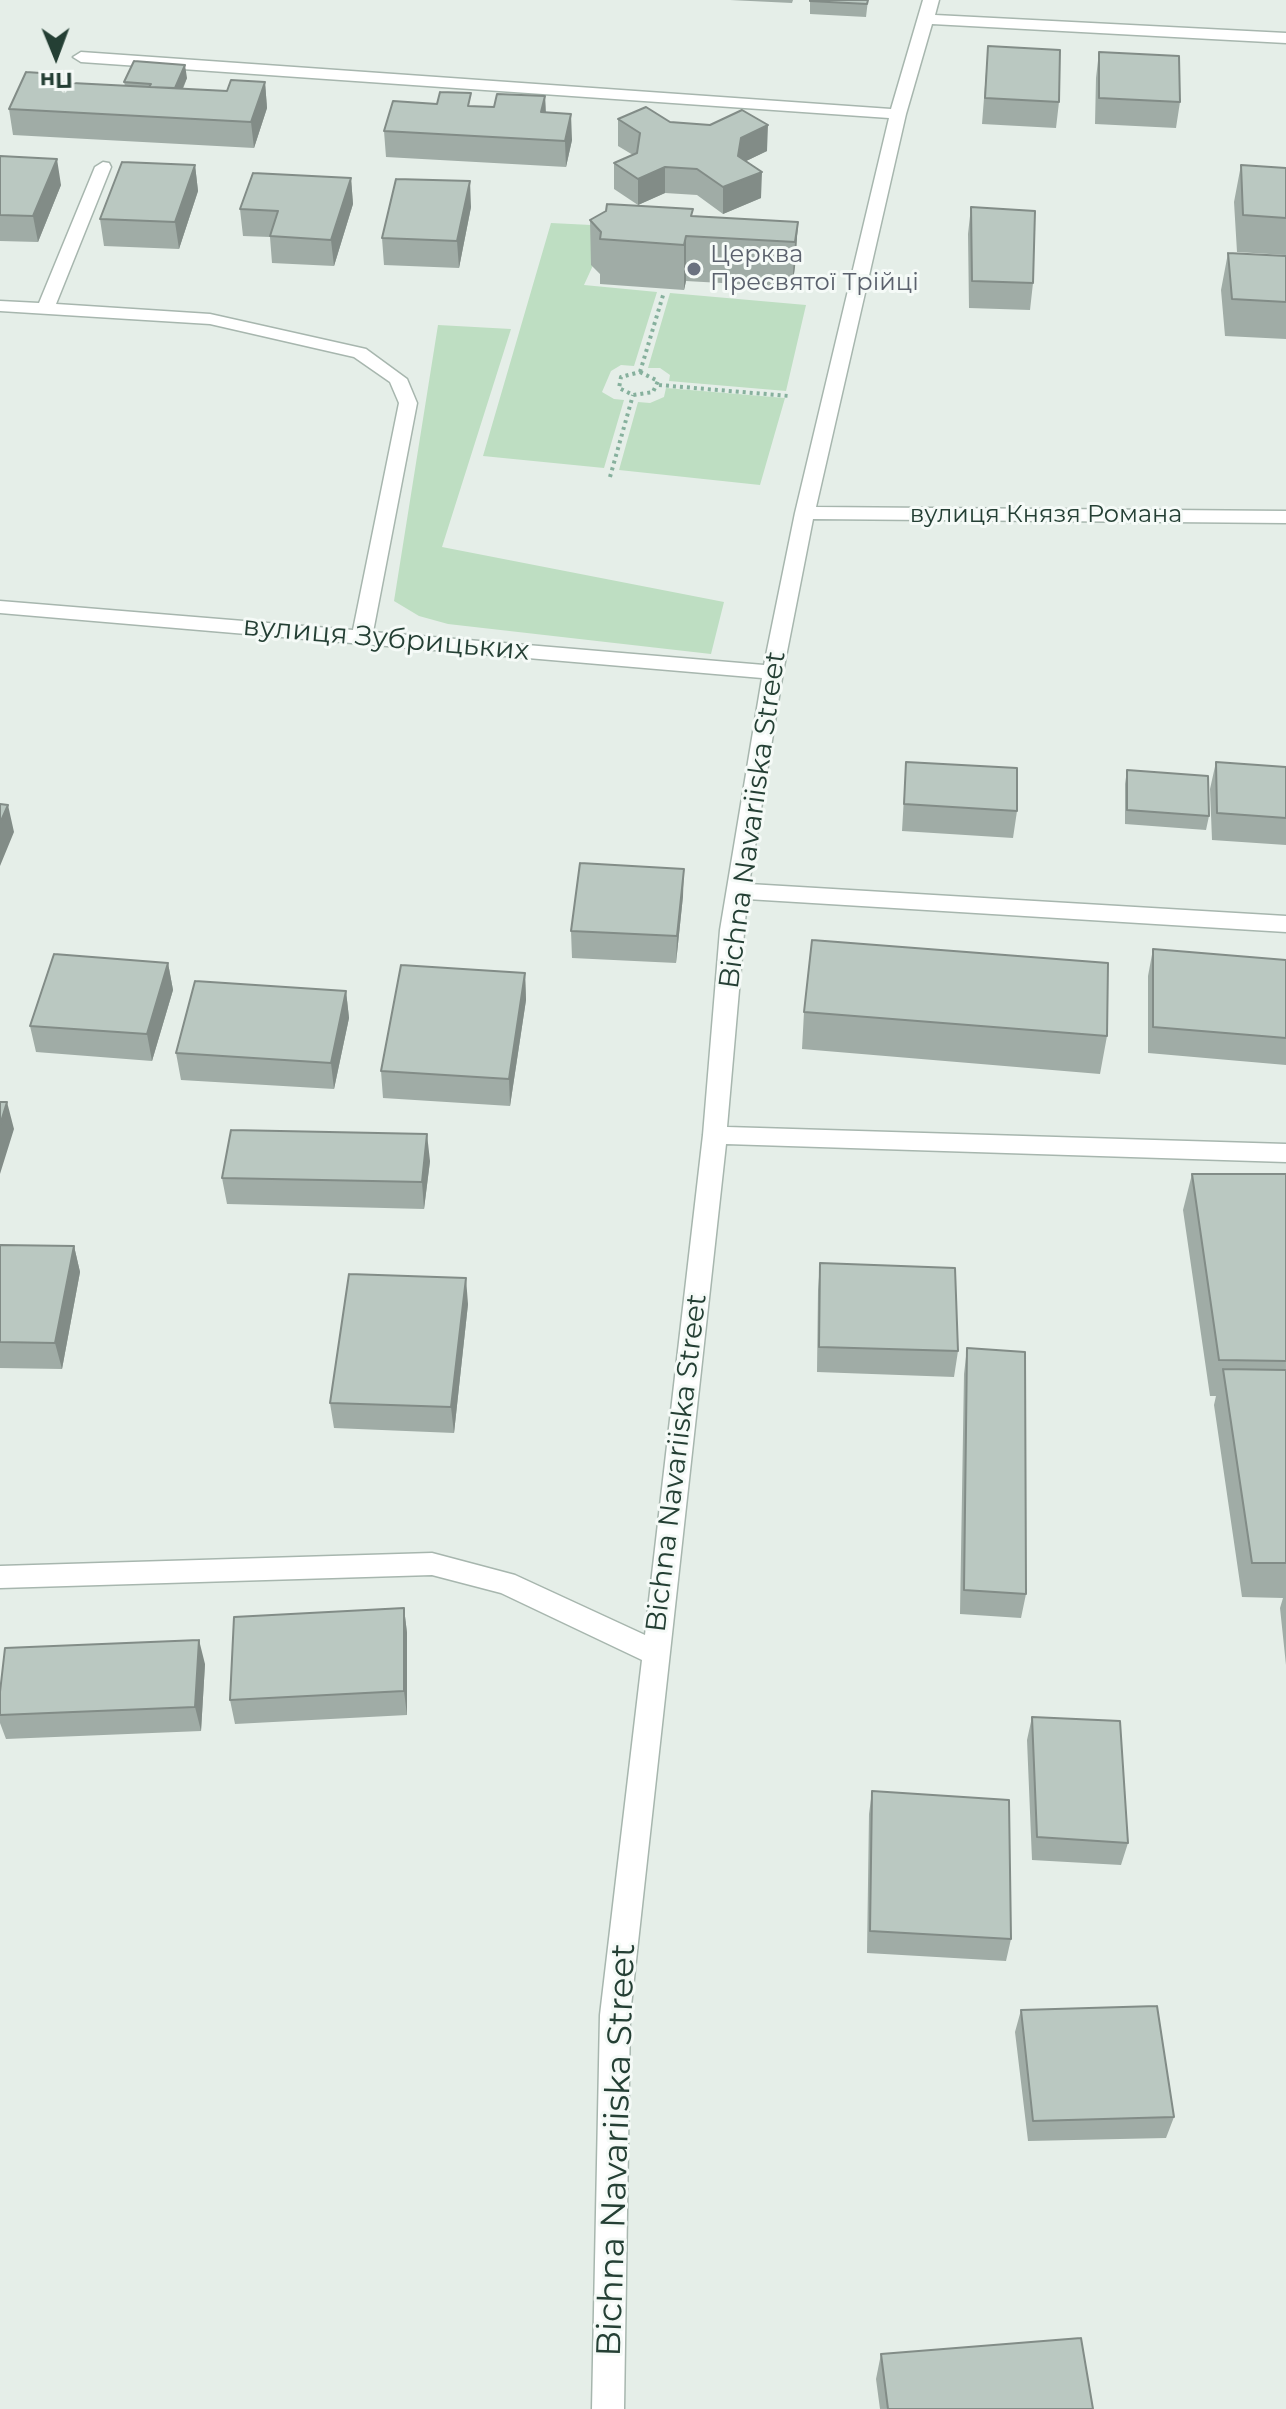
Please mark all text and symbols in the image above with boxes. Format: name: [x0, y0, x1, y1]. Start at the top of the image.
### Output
north arrow: [16, 16, 96, 96]
text: Пн: [40, 67, 73, 94]
place label: Церква Пресвятої Трійці: [710, 241, 919, 297]
marker: Церква Пресвятої Трійці: [685, 260, 703, 278]
street label: вулиця Князя Романа: [910, 501, 1182, 529]
street label: вулиця Зубрицьких: [241, 610, 531, 668]
street label: Bichna Navariiska Street: [713, 649, 793, 991]
street label: Bichna Navariiska Street: [640, 1292, 714, 1634]
street label: Bichna Navariiska Street: [589, 1943, 645, 2357]

